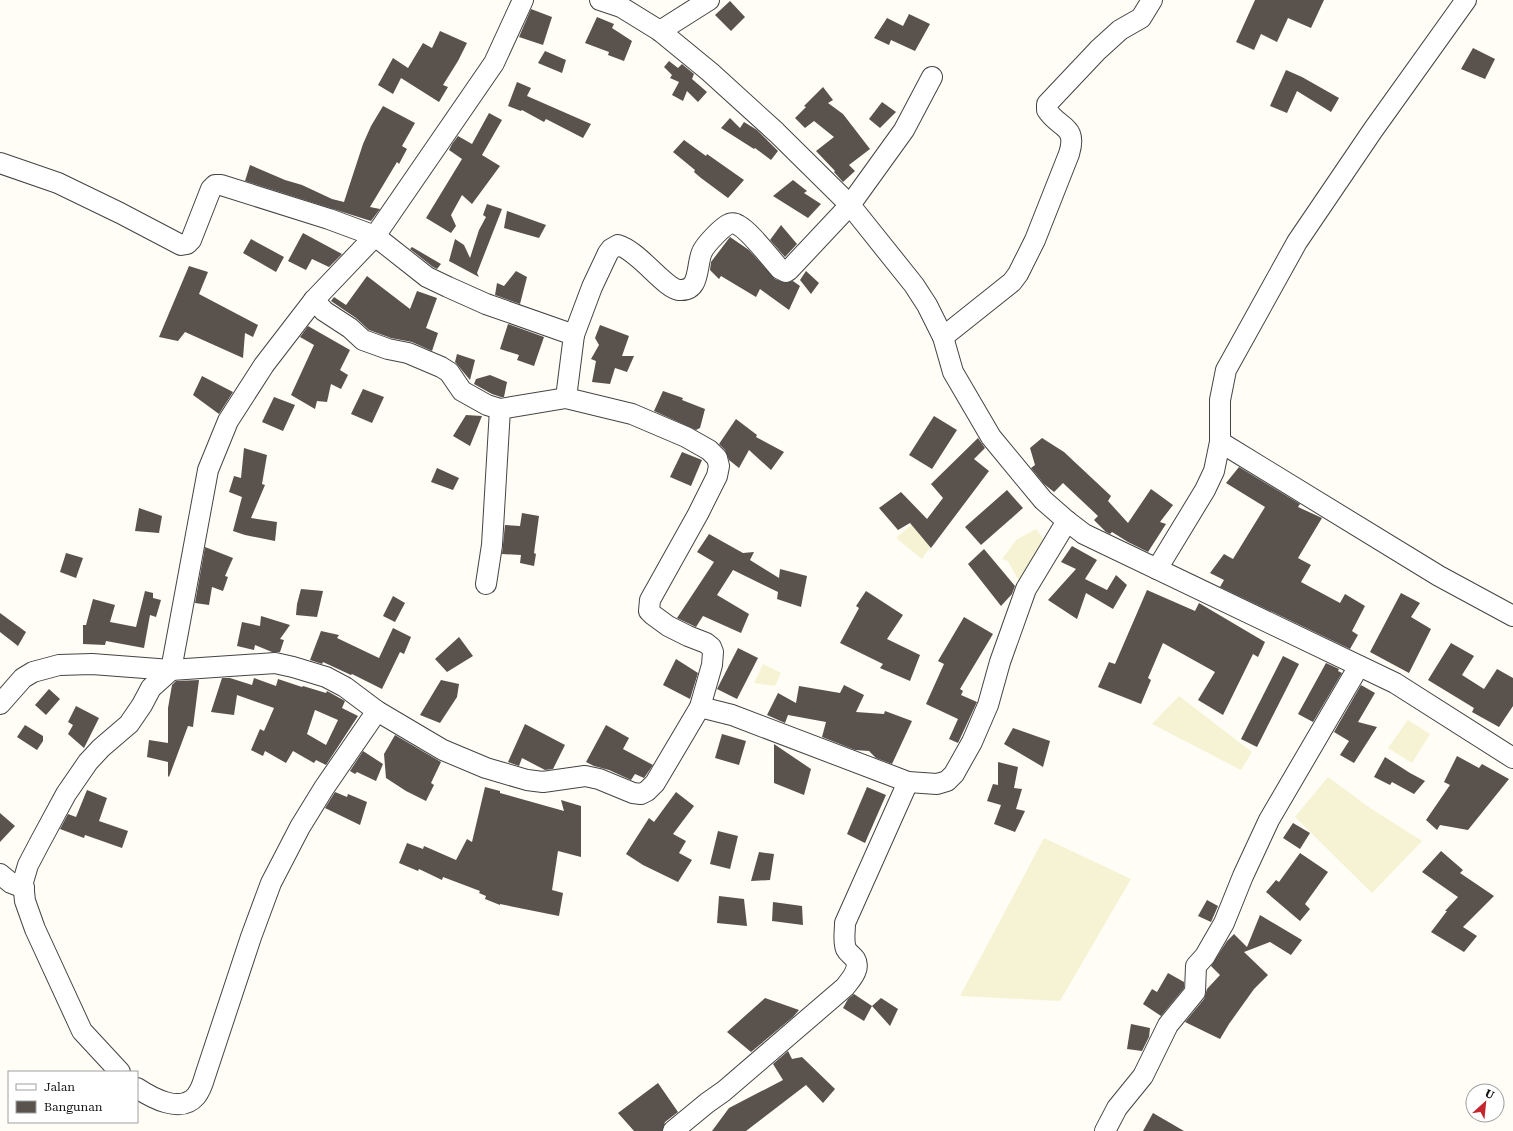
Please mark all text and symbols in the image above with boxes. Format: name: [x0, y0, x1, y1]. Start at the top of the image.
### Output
legend: [8, 1071, 138, 1123]
text: Jalan: [44, 1080, 75, 1094]
north arrow: [1465, 1083, 1505, 1123]
text: U: [1483, 1087, 1497, 1102]
text: Bangunan: [44, 1100, 103, 1114]

